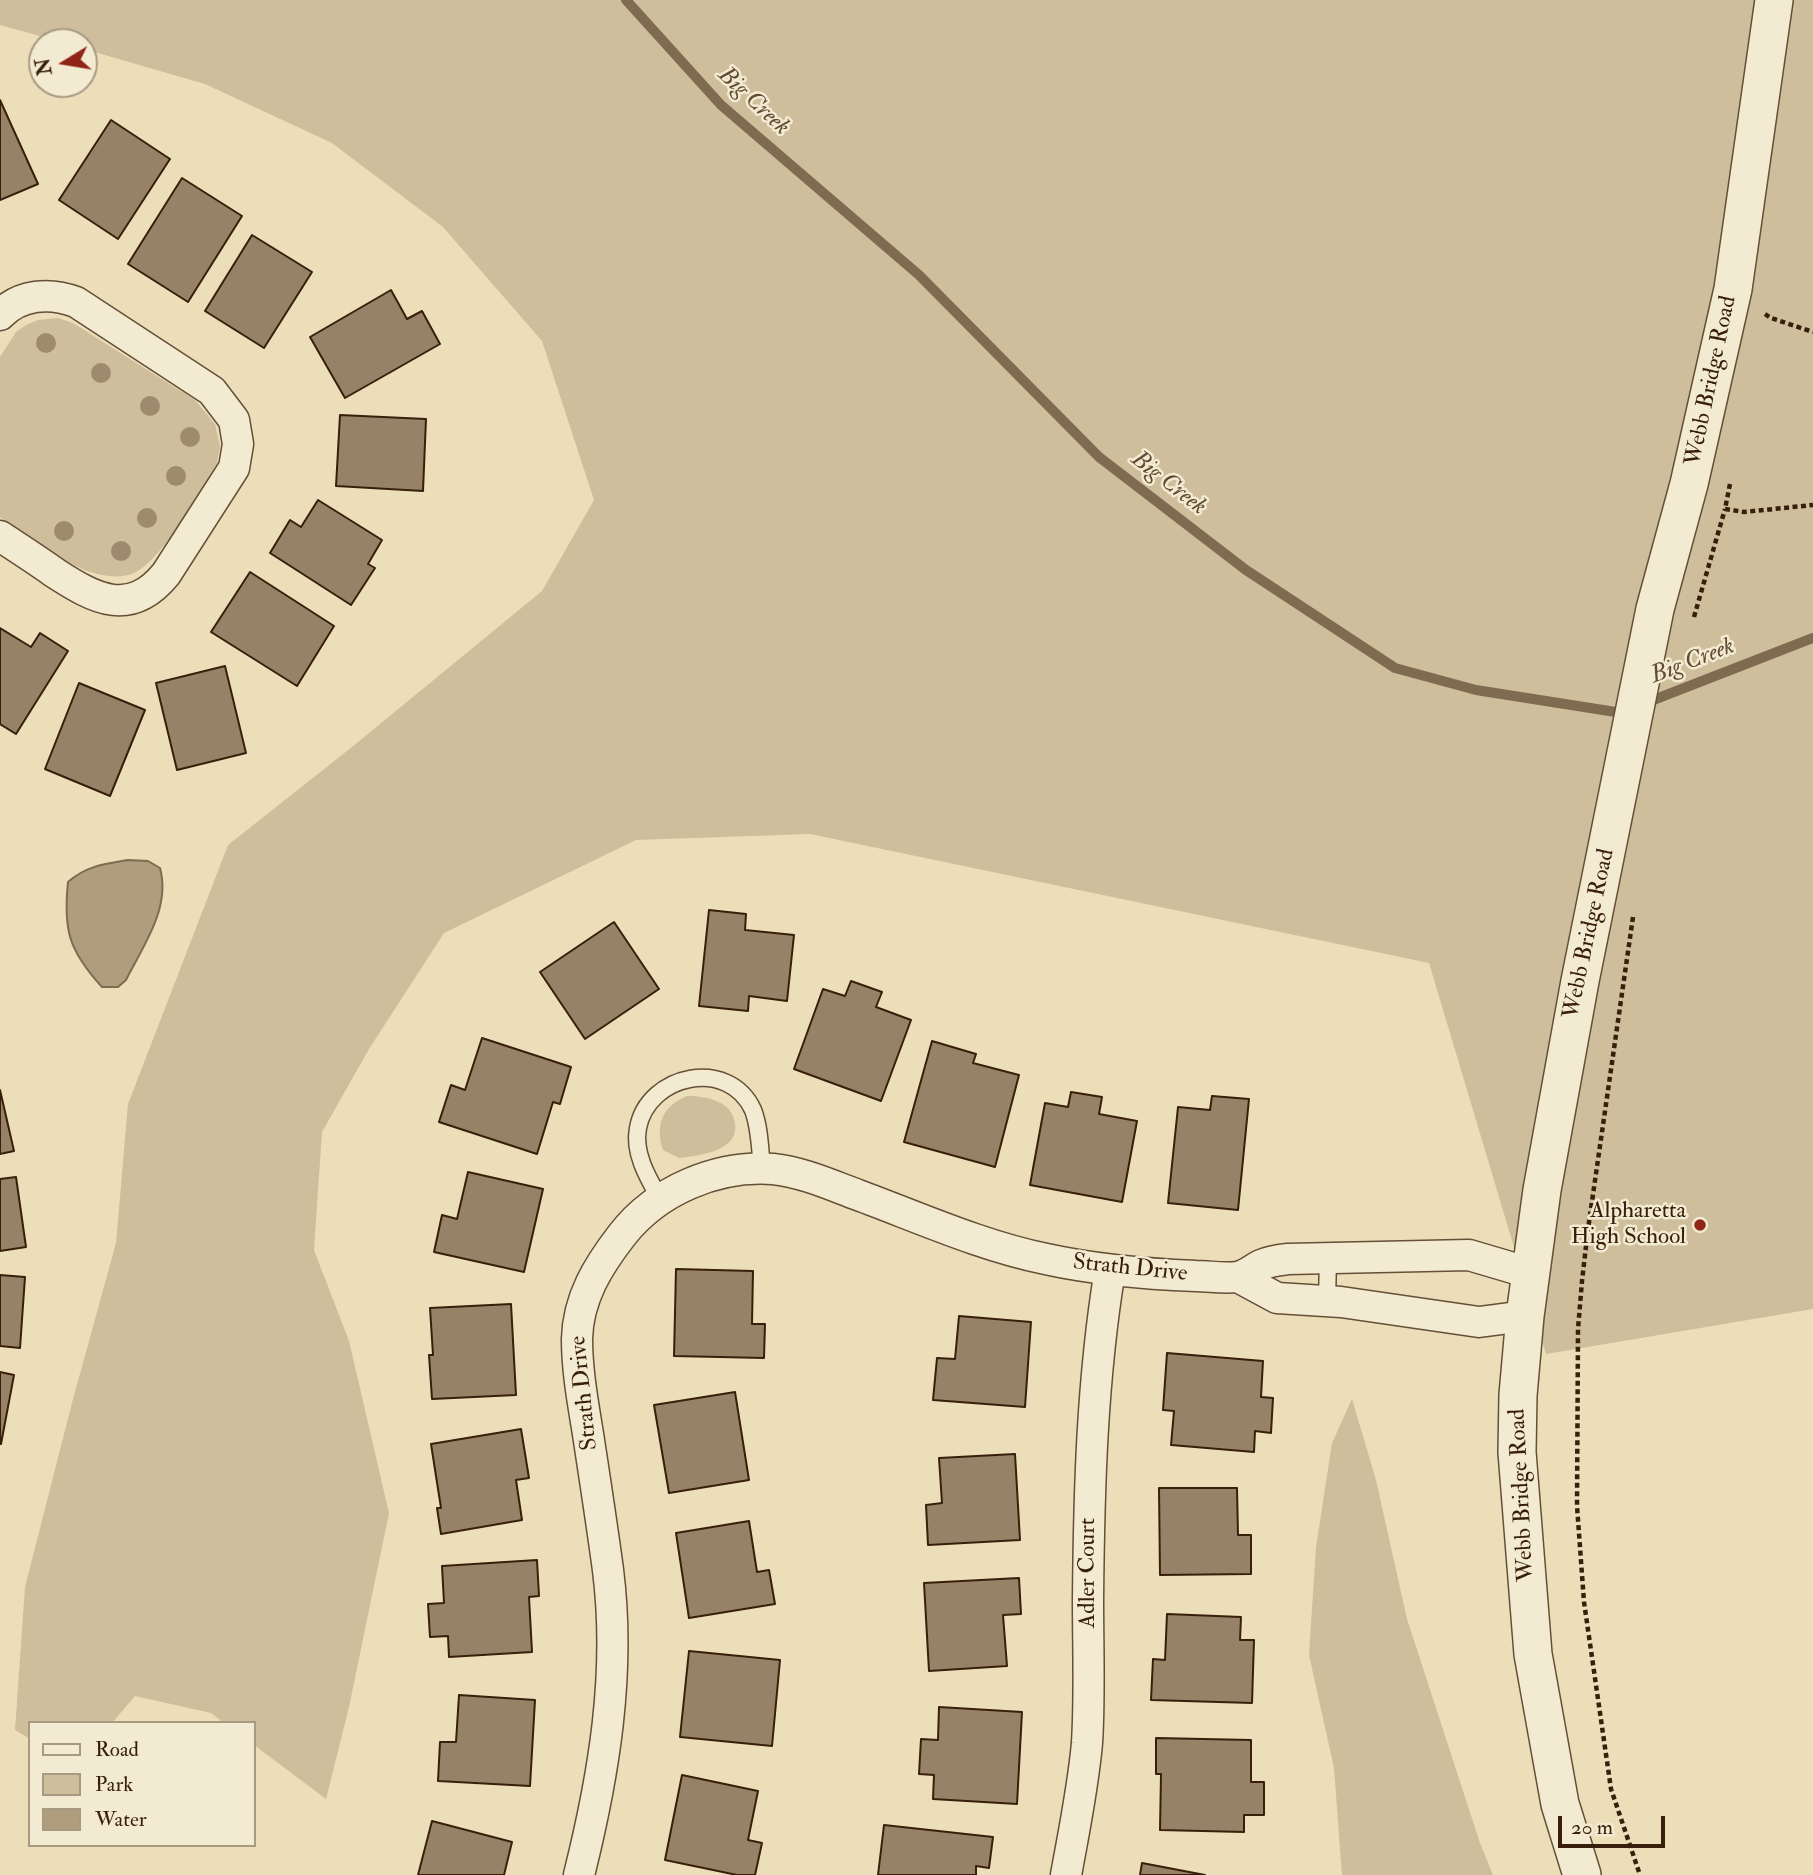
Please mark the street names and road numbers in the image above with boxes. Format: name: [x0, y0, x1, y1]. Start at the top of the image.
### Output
street label: Webb Bridge Road: [1681, 293, 1743, 469]
street label: Webb Bridge Road: [1559, 846, 1621, 1022]
street label: Strath Drive: [1071, 1249, 1189, 1289]
street label: Strath Drive: [565, 1334, 605, 1452]
street label: Webb Bridge Road: [1505, 1408, 1541, 1582]
street label: Adler Court: [1075, 1518, 1103, 1628]

